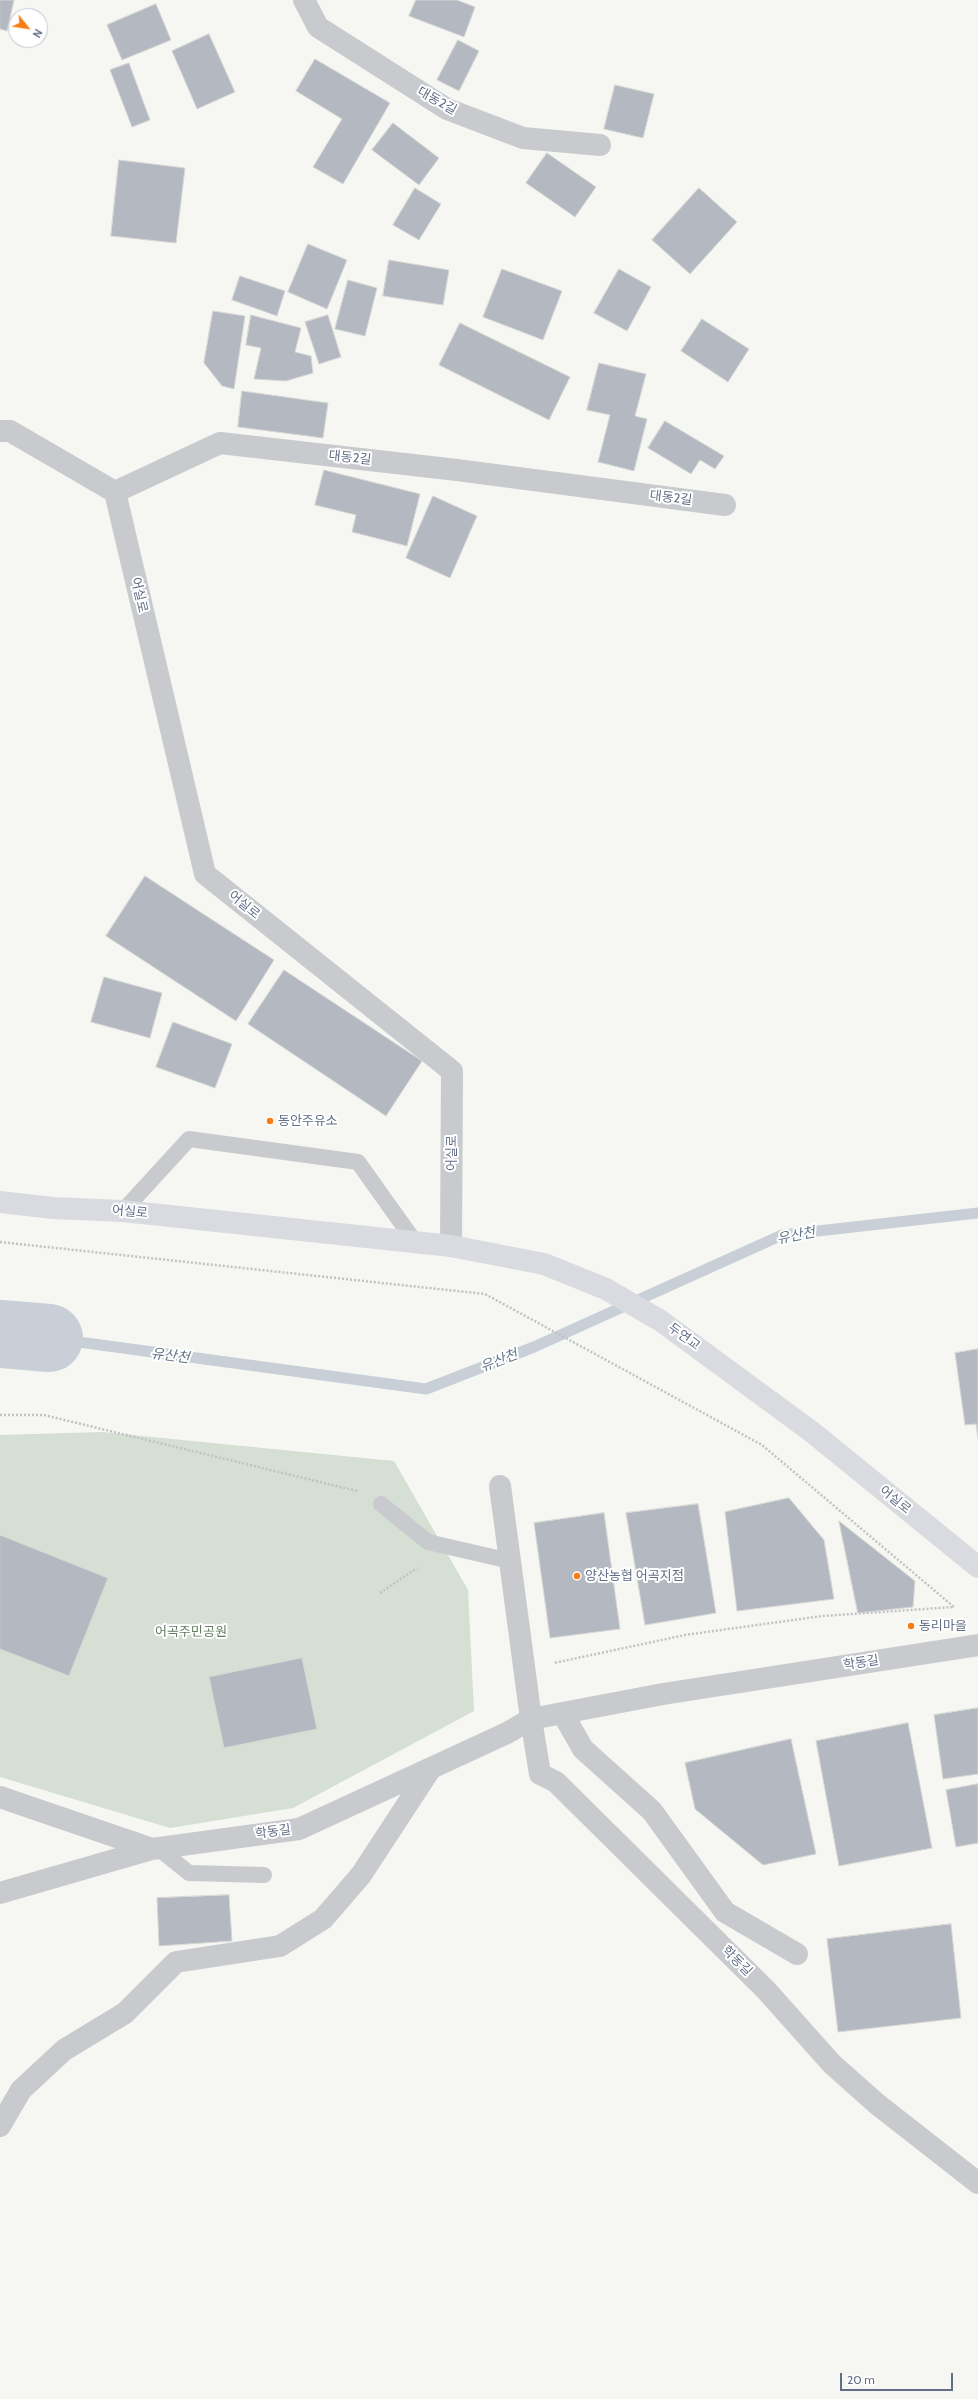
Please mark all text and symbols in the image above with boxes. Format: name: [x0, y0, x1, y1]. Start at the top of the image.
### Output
north arrow: [8, 8, 48, 48]
text: N: [30, 27, 46, 40]
street label: 대동2길: [415, 84, 459, 118]
street label: 대동2길: [328, 448, 372, 468]
street label: 대동2길: [649, 488, 693, 508]
street label: 어실로: [127, 576, 151, 614]
street label: 어실로: [225, 888, 263, 922]
place label: 동안주유소: [278, 1113, 338, 1129]
marker: 동안주유소: [265, 1116, 275, 1126]
street label: 어실로: [444, 1135, 460, 1171]
street label: 어실로: [111, 1203, 149, 1221]
water label: 유산천: [775, 1224, 817, 1248]
street label: 두연교: [665, 1320, 703, 1354]
water label: 유산천: [150, 1345, 190, 1367]
water label: 유산천: [478, 1346, 520, 1376]
street label: 어실로: [876, 1483, 914, 1517]
place label: 양산농협 어곡지점: [585, 1568, 684, 1584]
marker: 양산농협 어곡지점: [572, 1571, 582, 1581]
place label: 동리마을: [919, 1618, 967, 1634]
marker: 동리마을: [906, 1621, 916, 1631]
park label: 어곡주민공원: [155, 1624, 227, 1640]
street label: 학동길: [842, 1652, 880, 1674]
street label: 학동길: [254, 1822, 292, 1842]
street label: 학동길: [719, 1943, 755, 1979]
scale bar: [842, 2365, 955, 2391]
text: 20 m: [847, 2372, 875, 2387]

